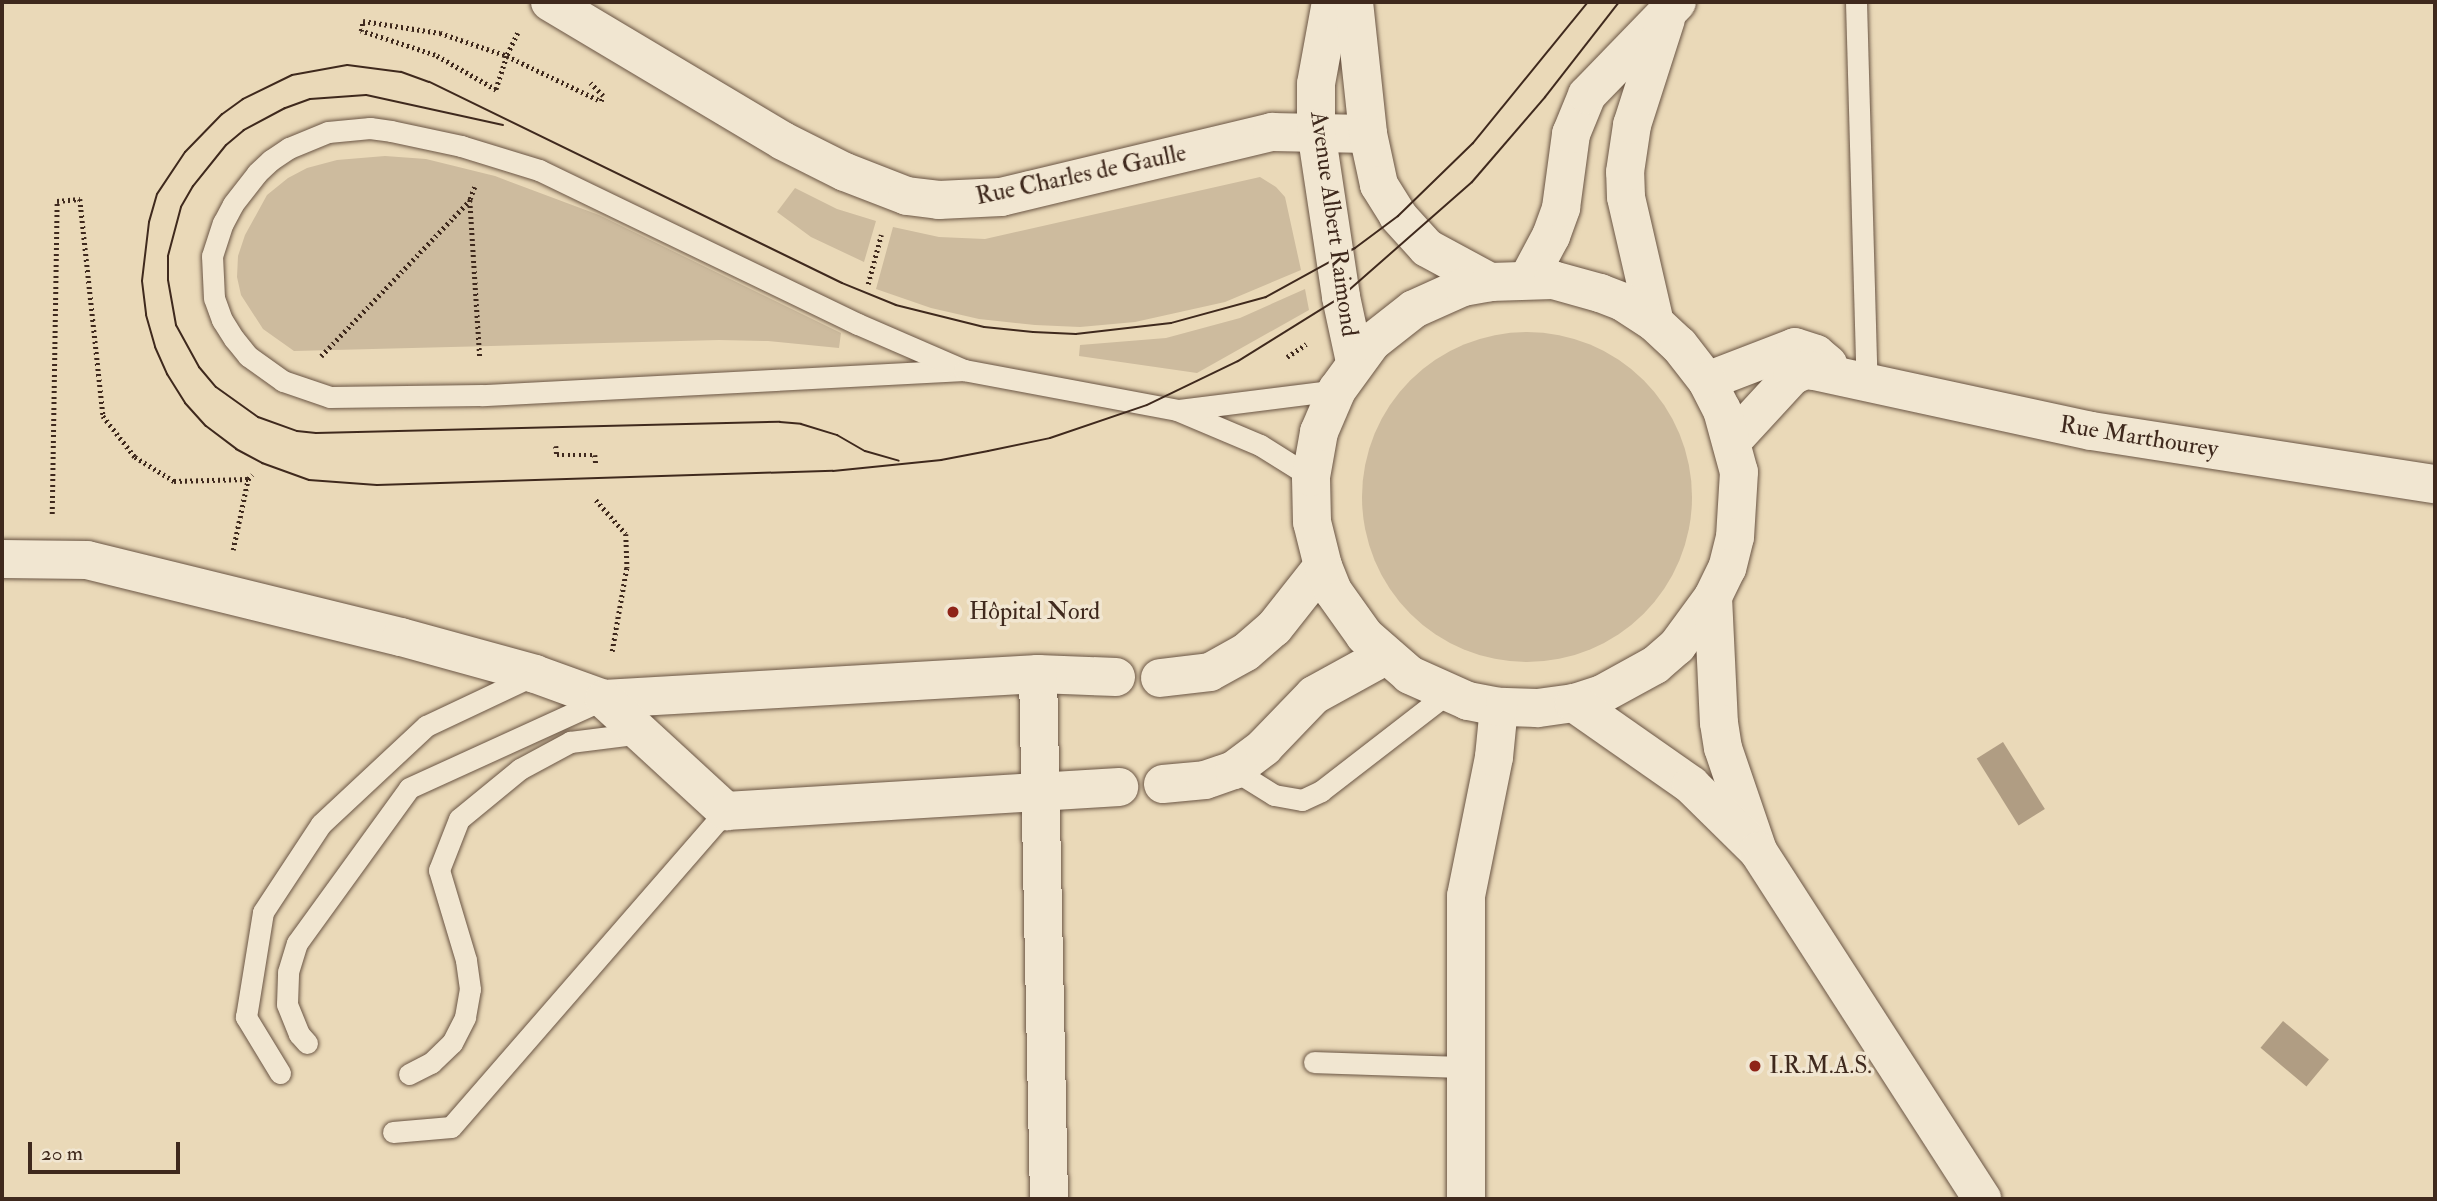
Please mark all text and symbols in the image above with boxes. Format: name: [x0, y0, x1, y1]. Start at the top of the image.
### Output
street label: Avenue Albert Raimond: [1304, 110, 1364, 338]
street label: Rue Charles de Gaulle: [973, 139, 1189, 211]
street label: Rue Marthourey: [2058, 410, 2220, 464]
place label: Hôpital Nord: [969, 598, 1100, 626]
marker: Hôpital Nord: [943, 602, 963, 622]
place label: I.R.M.A.S.: [1769, 1052, 1872, 1080]
marker: I.R.M.A.S.: [1747, 1058, 1763, 1074]
scale bar: [32, 1128, 184, 1172]
text: 20 m: [41, 1140, 83, 1167]

